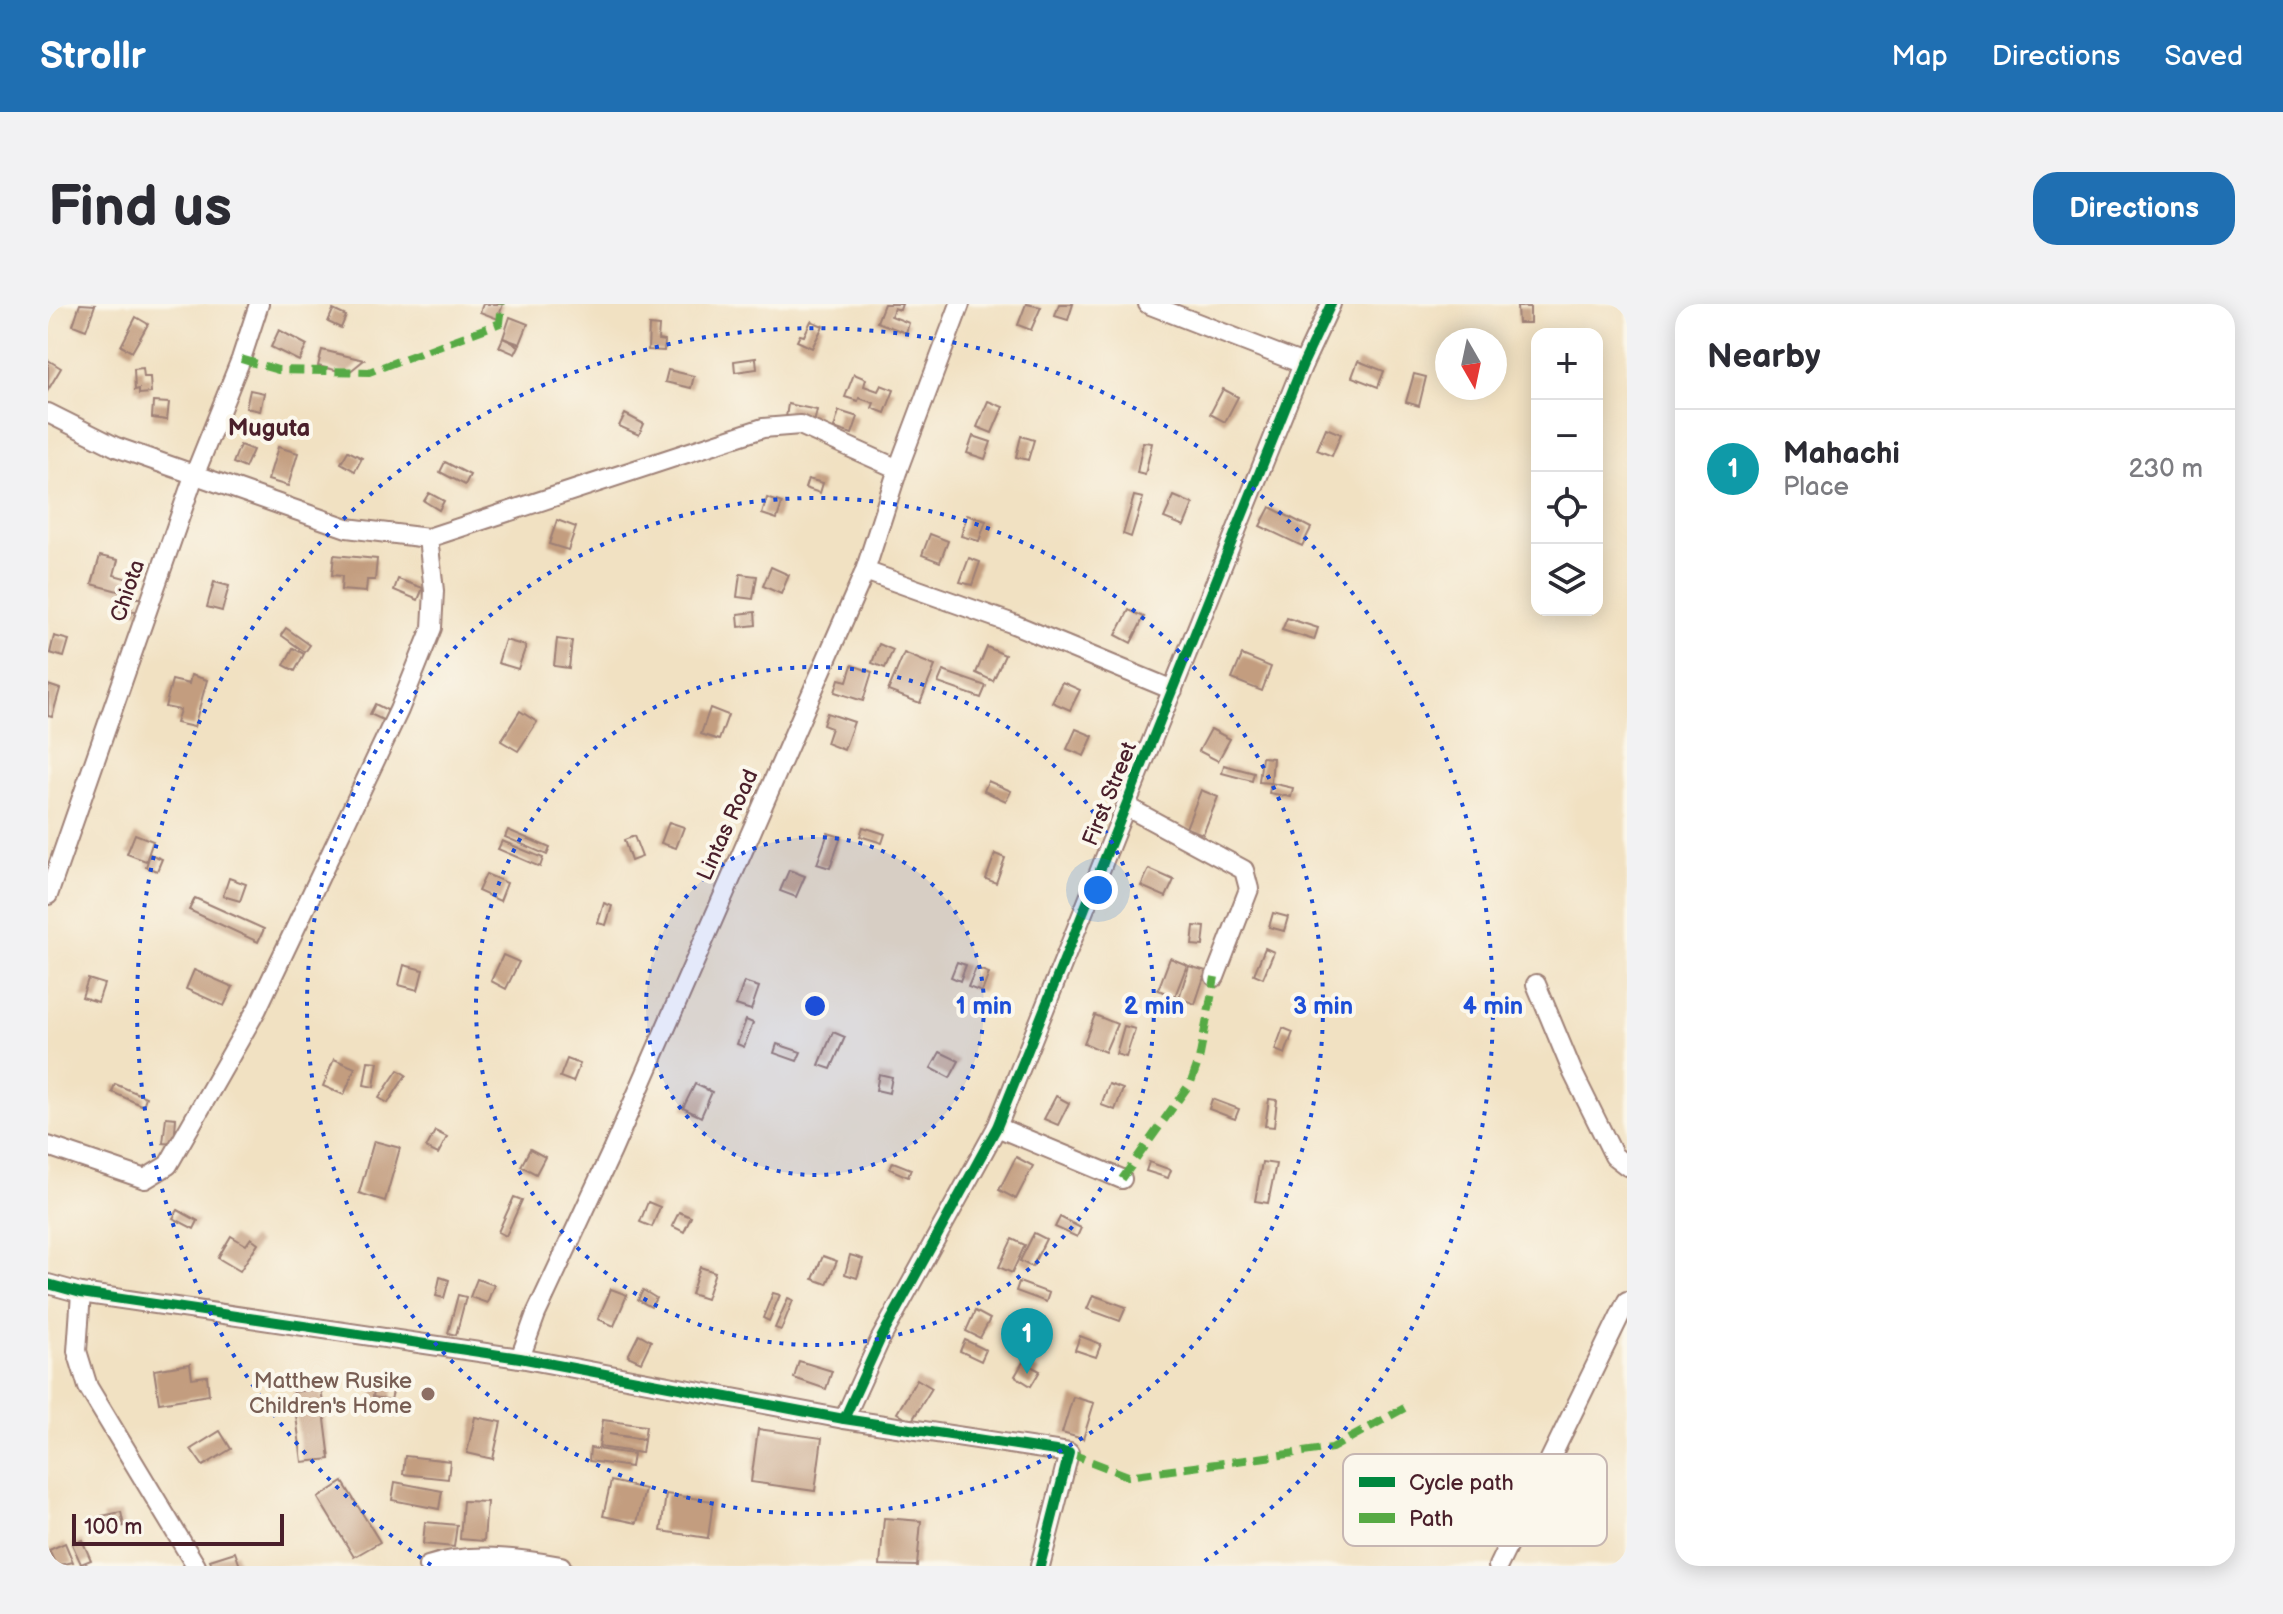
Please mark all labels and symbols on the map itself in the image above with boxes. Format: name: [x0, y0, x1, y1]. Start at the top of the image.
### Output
north arrow: [1435, 328, 1507, 400]
district label: Muguta: [228, 414, 310, 443]
street label: Chiota: [105, 556, 151, 626]
street label: First Street: [1077, 738, 1143, 850]
street label: Lintas Road: [692, 765, 764, 885]
your location: [1078, 870, 1118, 910]
centre of rings: [801, 992, 829, 1020]
text: 1 min: [956, 992, 1012, 1021]
text: 2 min: [1124, 992, 1184, 1021]
text: 3 min: [1293, 992, 1353, 1021]
text: 4 min: [1463, 992, 1523, 1021]
pin: 1: [1001, 1308, 1053, 1374]
place label: Matthew Rusike Children's Home: [249, 1368, 412, 1420]
marker: Matthew Rusike Children's Home: [419, 1385, 437, 1403]
legend: [1343, 1454, 1607, 1546]
text: Cycle path: [1409, 1470, 1514, 1497]
text: Path: [1409, 1506, 1453, 1533]
scale bar: [72, 1510, 284, 1546]

